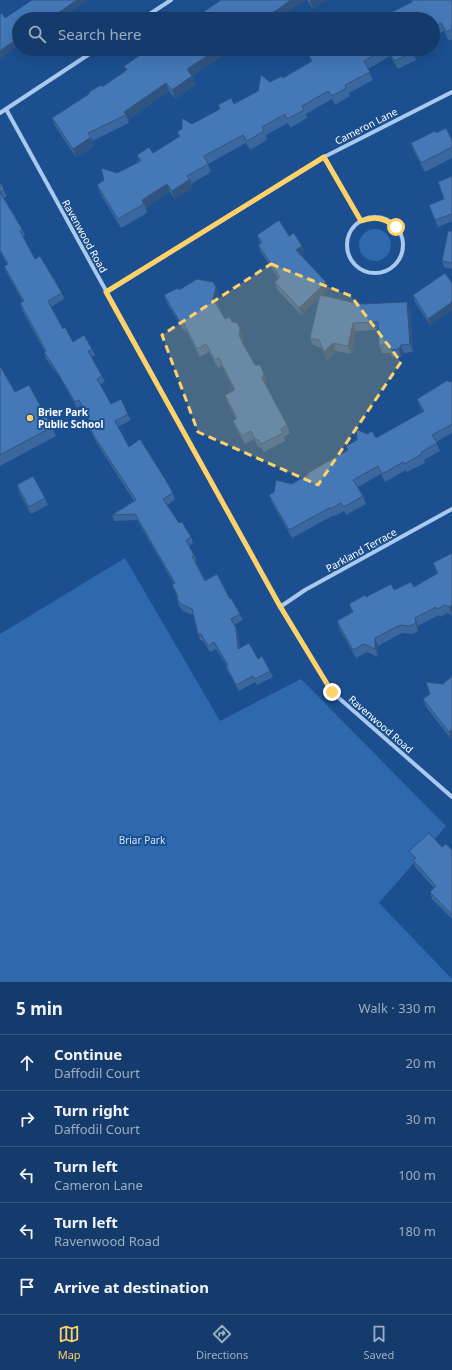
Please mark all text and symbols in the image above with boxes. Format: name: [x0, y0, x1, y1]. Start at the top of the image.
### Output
search box: [12, 12, 440, 56]
icon: search: [26, 23, 48, 45]
text: Search here: [58, 24, 141, 44]
street label: Cameron Lane: [332, 104, 400, 148]
street label: Ravenwood Road: [59, 197, 111, 275]
route start: [387, 218, 405, 236]
place label: Brier Park Public School: [38, 405, 103, 431]
marker: Brier Park Public School: [25, 413, 35, 423]
street label: Parkland Terrace: [323, 525, 399, 575]
route end: [323, 683, 341, 701]
street label: Ravenwood Road: [346, 692, 416, 756]
park label: Briar Park: [119, 833, 166, 847]
text: 5 min: [16, 997, 63, 1020]
text: Walk · 330 m: [358, 999, 436, 1017]
text: Continue: [54, 1044, 122, 1064]
icon: ahead: [16, 1052, 38, 1074]
text: 20 m: [406, 1054, 436, 1072]
text: Daffodil Court: [54, 1064, 140, 1082]
text: Turn right: [54, 1100, 129, 1120]
icon: right: [16, 1108, 38, 1130]
text: 30 m: [406, 1110, 436, 1128]
text: Daffodil Court: [54, 1120, 140, 1138]
text: Turn left: [54, 1156, 118, 1176]
icon: left: [16, 1164, 38, 1186]
text: 100 m: [398, 1166, 436, 1184]
text: Cameron Lane: [54, 1176, 143, 1194]
text: Turn left: [54, 1212, 118, 1232]
icon: left: [16, 1220, 38, 1242]
text: 180 m: [398, 1222, 436, 1240]
text: Ravenwood Road: [54, 1232, 160, 1250]
icon: arrive: [16, 1276, 38, 1298]
text: Arrive at destination: [54, 1277, 209, 1297]
tab: Map: [58, 1323, 81, 1362]
tab: Directions: [196, 1323, 248, 1362]
tab: Saved: [364, 1323, 394, 1362]

